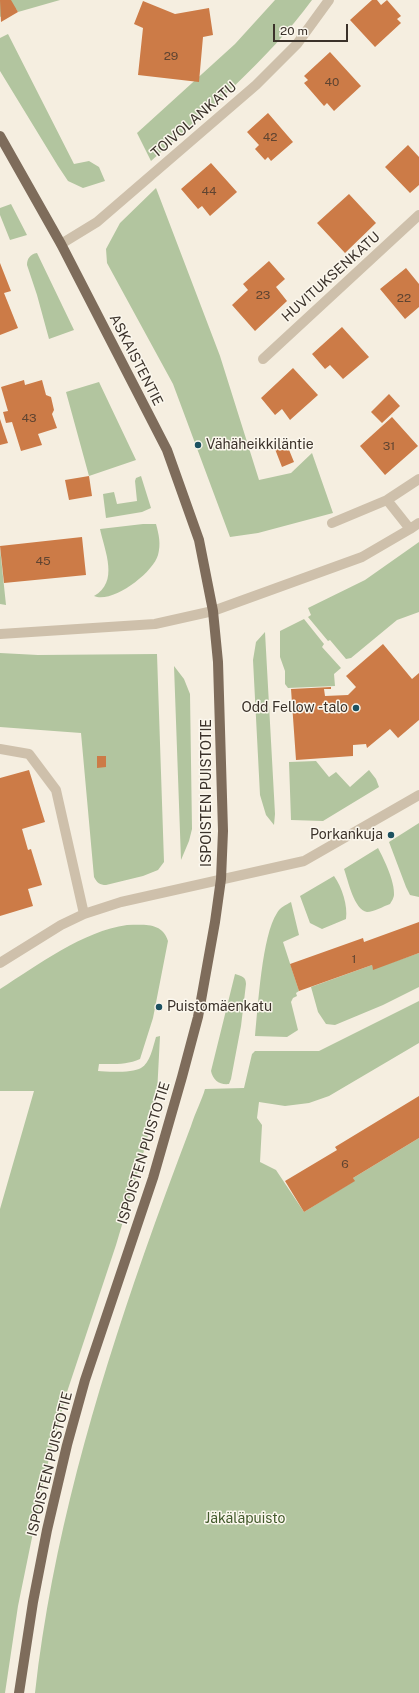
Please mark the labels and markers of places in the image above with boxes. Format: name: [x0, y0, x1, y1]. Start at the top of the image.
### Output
place label: Vähäheikkiläntie: [206, 437, 314, 453]
marker: Vähäheikkiläntie: [193, 440, 203, 450]
place label: Odd Fellow -talo: [242, 700, 348, 716]
marker: Odd Fellow -talo: [351, 703, 361, 713]
place label: Porkankuja: [310, 827, 383, 843]
marker: Porkankuja: [386, 830, 396, 840]
place label: Puistomäenkatu: [167, 999, 272, 1015]
marker: Puistomäenkatu: [154, 1002, 164, 1012]

